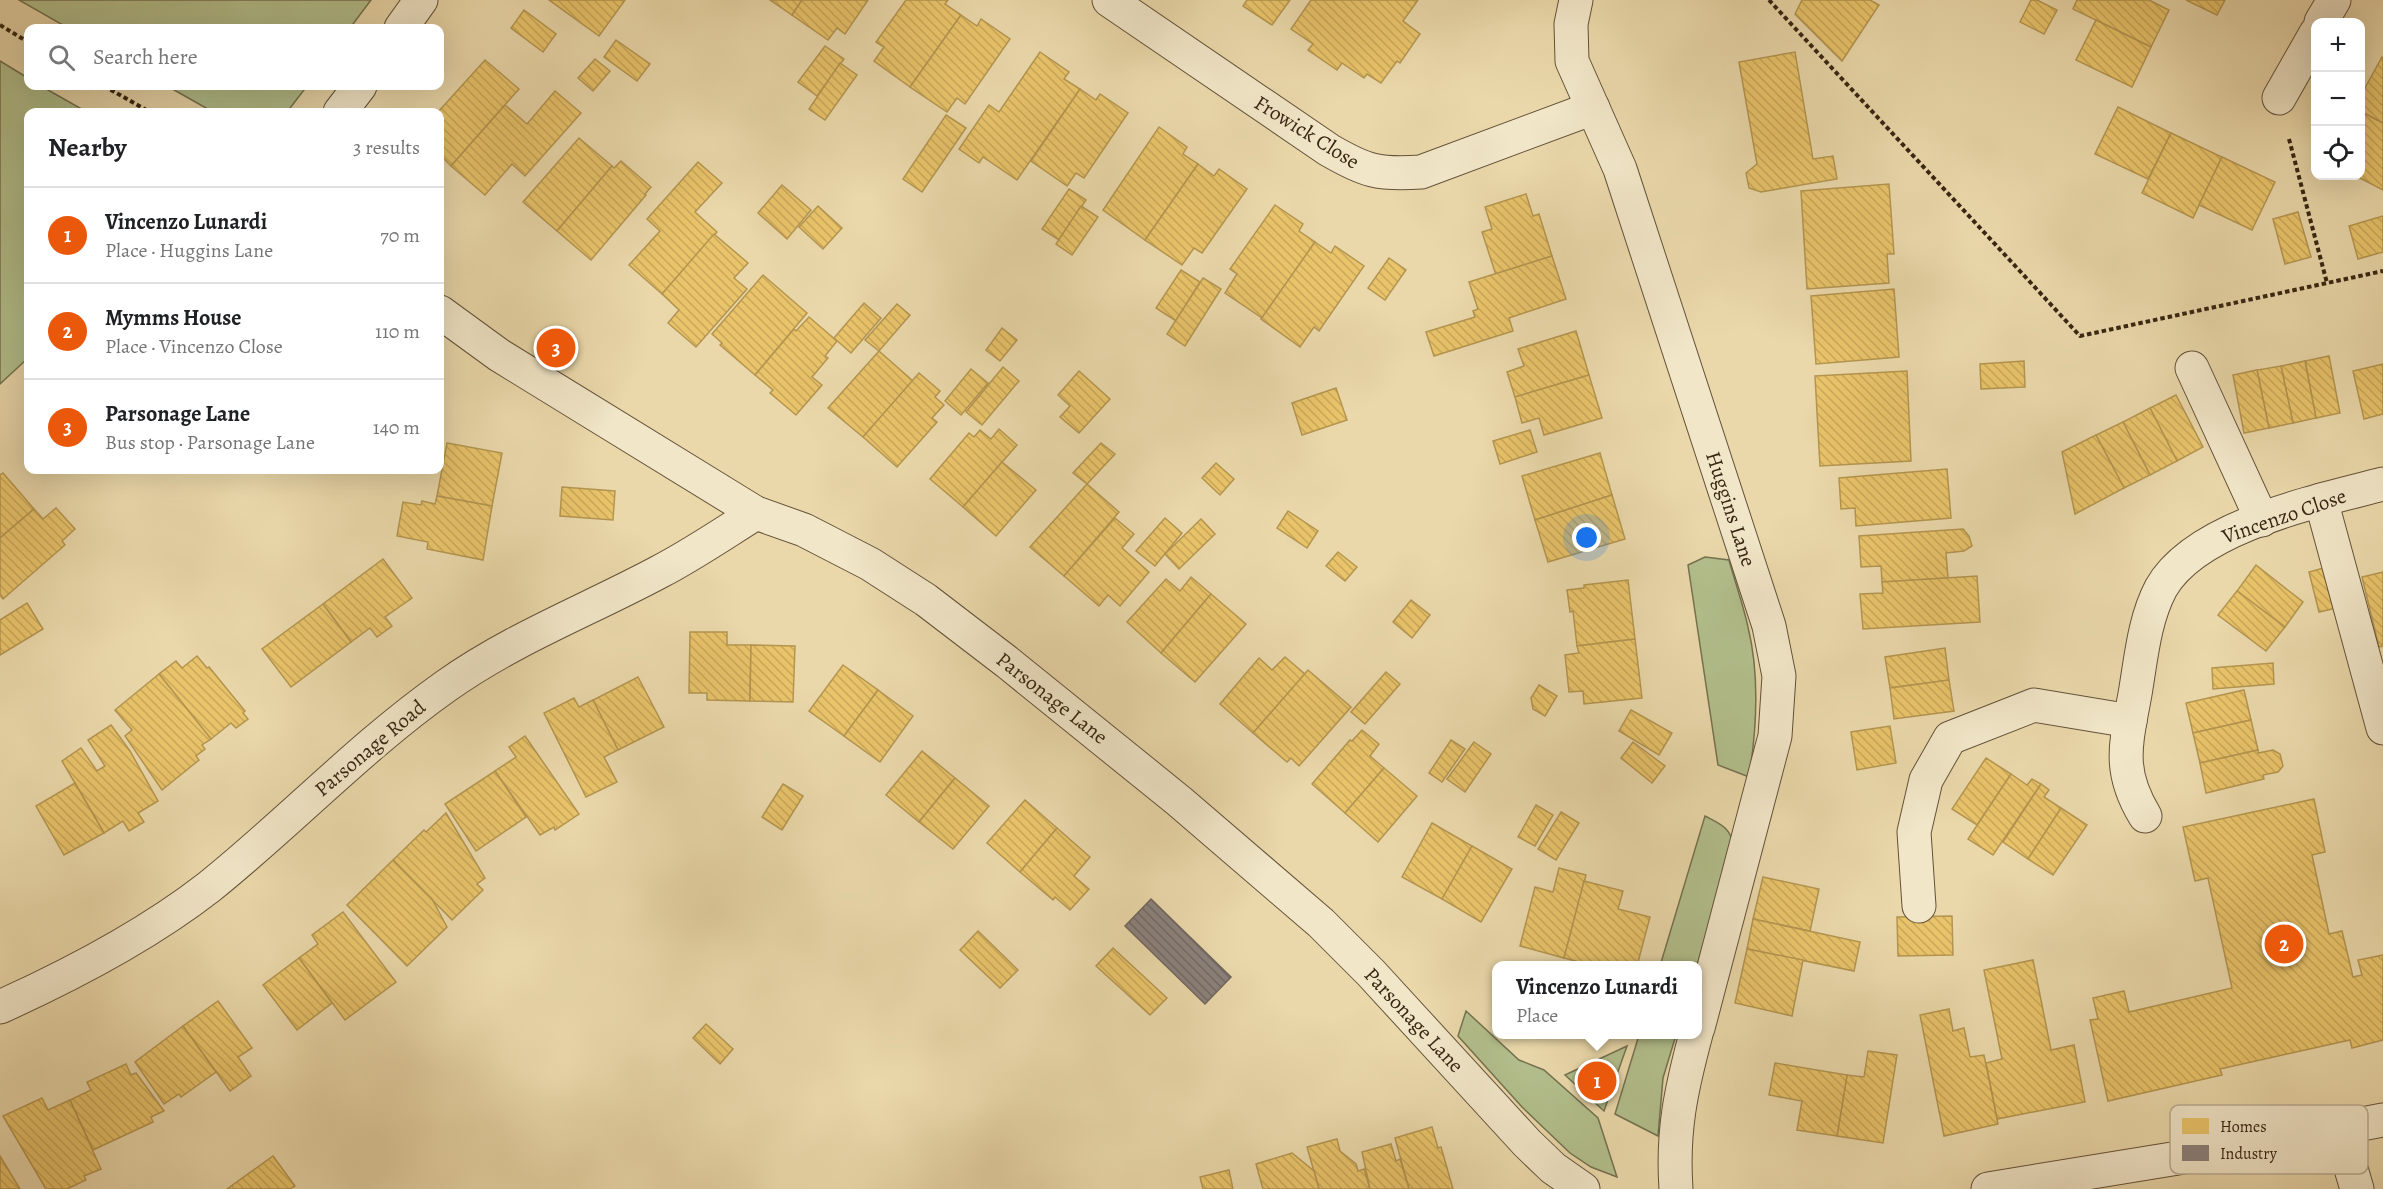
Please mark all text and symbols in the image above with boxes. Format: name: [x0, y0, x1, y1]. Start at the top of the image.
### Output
map controls: [2311, 18, 2365, 180]
button: +: [2311, 18, 2365, 72]
search box: [24, 24, 444, 90]
icon: search: [45, 41, 78, 74]
text: Search here: [93, 42, 198, 72]
button: −: [2311, 72, 2365, 126]
street label: Frowick Close: [1249, 89, 1365, 175]
button: locate: [2311, 126, 2365, 180]
text: Nearby: [48, 130, 127, 165]
text: 3 results: [353, 134, 420, 161]
text: Vincenzo Lunardi: [105, 207, 267, 237]
text: 1: [64, 222, 71, 249]
text: 70 m: [380, 222, 420, 249]
text: Place · Huggins Lane: [105, 237, 273, 264]
text: Mymms House: [105, 303, 242, 333]
text: 2: [63, 318, 72, 345]
text: 110 m: [375, 318, 420, 345]
pin: 3: [536, 326, 576, 370]
text: Place · Vincenzo Close: [105, 333, 283, 360]
text: Parsonage Lane: [105, 399, 250, 429]
text: 3: [63, 414, 72, 441]
text: 140 m: [373, 414, 420, 441]
text: Bus stop · Parsonage Lane: [105, 429, 315, 456]
street label: Huggins Lane: [1699, 448, 1763, 570]
street label: Vincenzo Close: [2217, 482, 2350, 551]
your location: [1572, 523, 1601, 552]
street label: Parsonage Lane: [990, 646, 1114, 750]
street label: Parsonage Road: [309, 693, 432, 803]
pin: 2: [2264, 922, 2304, 966]
street label: Parsonage Lane: [1358, 961, 1470, 1079]
popup: [1492, 961, 1702, 1039]
text: Vincenzo Lunardi: [1516, 972, 1678, 1002]
text: Place: [1516, 1002, 1558, 1029]
pin: 1: [1578, 1058, 1616, 1104]
legend: [2170, 1105, 2368, 1174]
text: Homes: [2220, 1116, 2267, 1138]
text: Industry: [2220, 1143, 2278, 1165]

